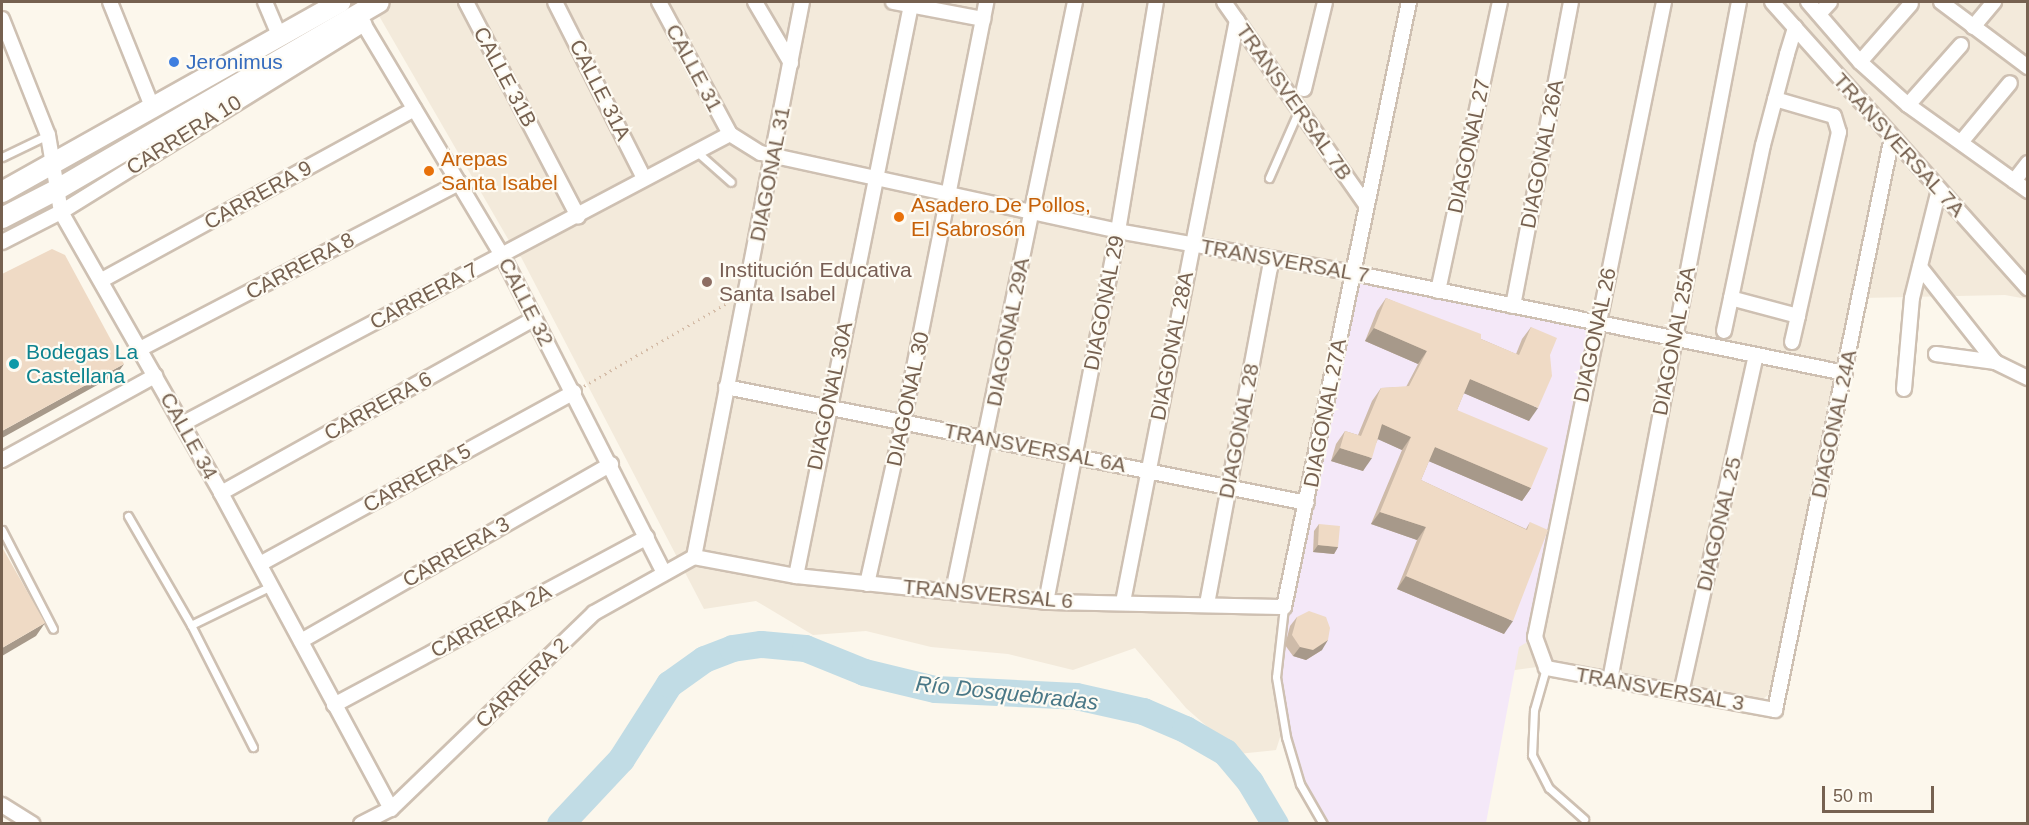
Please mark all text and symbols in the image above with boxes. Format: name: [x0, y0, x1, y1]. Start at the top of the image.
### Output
street label: TRANSVERSAL 7B: [1230, 19, 1358, 185]
street label: CALLE 31: [660, 20, 728, 116]
street label: CALLE 31B: [468, 23, 542, 131]
street label: CALLE 31A: [564, 35, 636, 145]
place label: Jeronimus: [186, 49, 283, 75]
marker: Jeronimus: [167, 55, 181, 69]
street label: TRANSVERSAL 7A: [1828, 68, 1970, 222]
street label: DIAGONAL 27: [1442, 76, 1496, 216]
street label: DIAGONAL 26A: [1515, 77, 1569, 231]
street label: CARRERA 10: [121, 89, 247, 181]
street label: DIAGONAL 31: [744, 104, 796, 244]
place label: Arepas Santa Isabel: [441, 146, 558, 196]
street label: CARRERA 9: [199, 155, 317, 235]
marker: Arepas Santa Isabel: [422, 164, 436, 178]
place label: Asadero De Pollos, El Sabrosón: [911, 192, 1091, 242]
marker: Asadero De Pollos, El Sabrosón: [892, 210, 906, 224]
street label: CARRERA 8: [241, 227, 359, 305]
street label: DIAGONAL 29: [1078, 233, 1130, 373]
street label: TRANSVERSAL 7: [1198, 234, 1372, 288]
street label: CALLE 32: [493, 254, 559, 350]
street label: DIAGONAL 29A: [981, 255, 1035, 409]
street label: CARRERA 7: [365, 257, 483, 335]
place label: Institución Educativa Santa Isabel: [719, 257, 912, 307]
street label: DIAGONAL 25A: [1647, 264, 1701, 418]
street label: DIAGONAL 26: [1568, 265, 1622, 405]
street label: DIAGONAL 28A: [1145, 269, 1199, 423]
marker: Institución Educativa Santa Isabel: [700, 275, 714, 289]
street label: DIAGONAL 30A: [802, 319, 858, 473]
street label: DIAGONAL 30: [881, 329, 935, 469]
street label: DIAGONAL 27A: [1298, 336, 1352, 490]
place label: Bodegas La Castellana: [26, 339, 138, 389]
street label: DIAGONAL 24A: [1806, 347, 1862, 501]
marker: Bodegas La Castellana: [7, 357, 21, 371]
street label: DIAGONAL 28: [1213, 361, 1265, 501]
street label: CARRERA 6: [319, 366, 437, 446]
street label: CALLE 34: [155, 388, 223, 484]
street label: TRANSVERSAL 6A: [942, 418, 1128, 478]
street label: CARRERA 5: [358, 438, 476, 518]
street label: DIAGONAL 25: [1691, 454, 1747, 594]
street label: CARRERA 3: [398, 511, 514, 593]
street label: TRANSVERSAL 6: [901, 574, 1075, 614]
street label: CARRERA 2A: [426, 578, 556, 664]
street label: CARRERA 2: [470, 632, 574, 734]
street label: TRANSVERSAL 3: [1573, 662, 1747, 716]
water label: Río Dosquebradas: [914, 670, 1100, 716]
scale bar: [1825, 774, 1938, 812]
text: 50 m: [1833, 786, 1873, 806]

